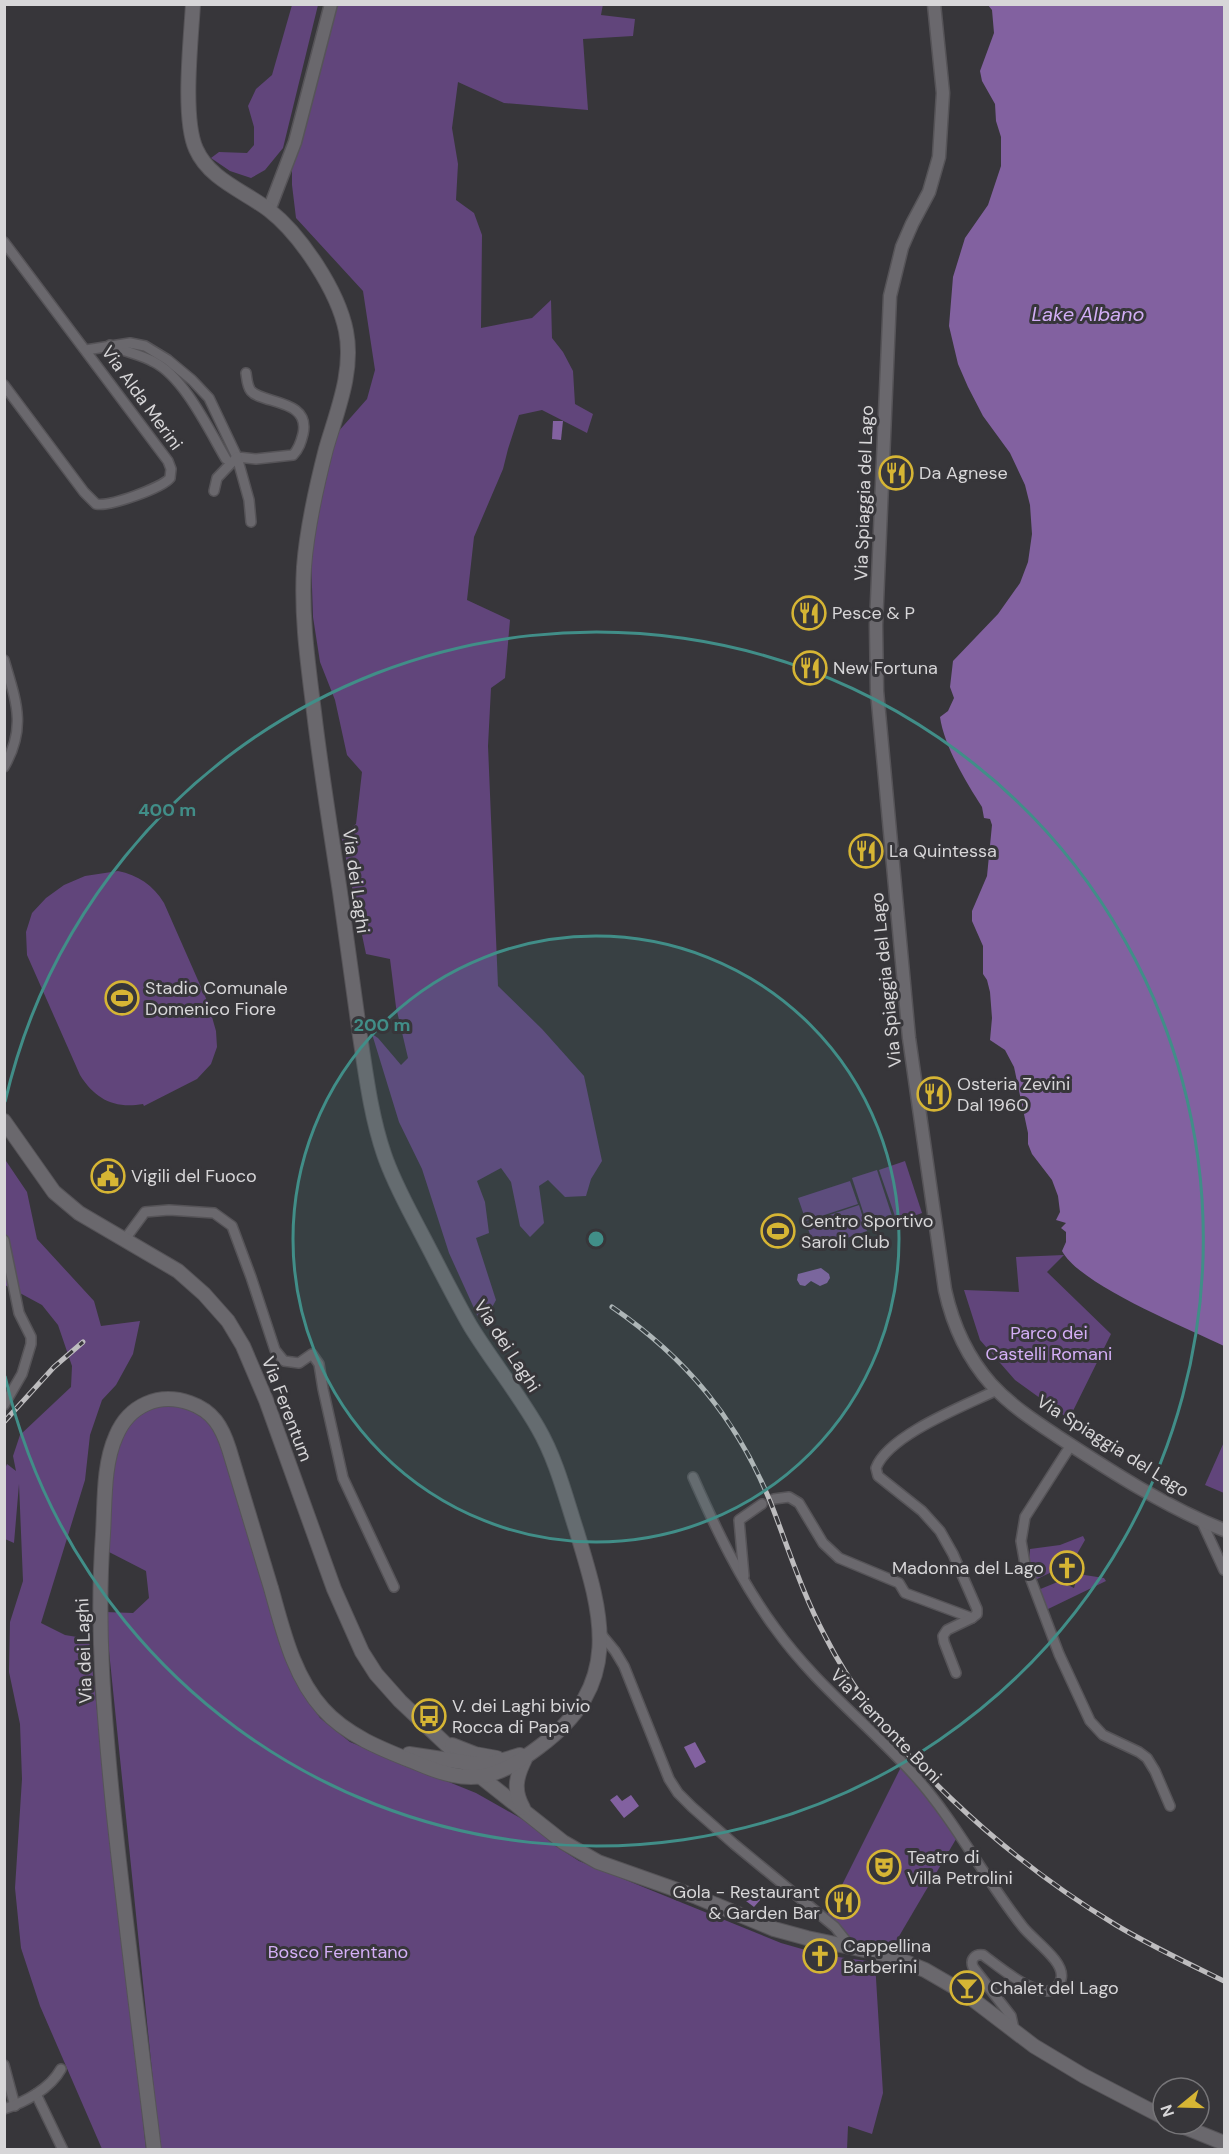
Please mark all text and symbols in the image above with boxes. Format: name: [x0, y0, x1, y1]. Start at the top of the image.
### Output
water label: Lake Albano: [1031, 301, 1145, 327]
street label: Via Alda Merini: [96, 341, 188, 455]
street label: Via Spiaggia del Lago: [849, 405, 879, 581]
restaurant icon: Da Agnese: [878, 455, 914, 491]
place label: Da Agnese: [919, 461, 1008, 485]
restaurant icon: Pesce & P: [791, 595, 827, 631]
place label: Pesce & P: [832, 601, 915, 625]
restaurant icon: New Fortuna: [792, 650, 828, 686]
place label: New Fortuna: [833, 656, 938, 680]
text: 400 m: [138, 798, 196, 822]
street label: Via dei Laghi: [337, 827, 375, 935]
restaurant icon: La Quintessa: [848, 833, 884, 869]
place label: La Quintessa: [889, 839, 997, 863]
street label: Via Spiaggia del Lago: [865, 891, 907, 1069]
place label: Stadio Comunale Domenico Fiore: [145, 976, 288, 1021]
sports icon: Stadio Comunale Domenico Fiore: [104, 980, 140, 1016]
text: 200 m: [354, 1013, 410, 1037]
place label: Osteria Zevini Dal 1960: [957, 1072, 1070, 1117]
restaurant icon: Osteria Zevini Dal 1960: [916, 1076, 952, 1112]
public building icon: Vigili del Fuoco: [90, 1158, 126, 1194]
place label: Vigili del Fuoco: [131, 1164, 257, 1188]
place label: Centro Sportivo Saroli Club: [801, 1209, 933, 1254]
sports icon: Centro Sportivo Saroli Club: [760, 1213, 796, 1249]
centre of rings: [586, 1229, 606, 1249]
street label: Via dei Laghi: [468, 1295, 546, 1397]
park label: Parco dei Castelli Romani: [986, 1321, 1112, 1366]
street label: Via Ferentum: [256, 1353, 318, 1465]
street label: Via Spiaggia del Lago: [1032, 1389, 1194, 1503]
church icon: Madonna del Lago: [1049, 1550, 1085, 1586]
place label: Madonna del Lago: [892, 1556, 1044, 1580]
street label: Via dei Laghi: [70, 1598, 98, 1704]
street label: Via Piemonte Boni: [825, 1663, 947, 1789]
place label: V. dei Laghi bivio Rocca di Papa: [452, 1694, 590, 1739]
bus stop icon: V. dei Laghi bivio Rocca di Papa: [411, 1698, 447, 1734]
place label: Teatro di Villa Petrolini: [907, 1845, 1013, 1890]
theatre icon: Teatro di Villa Petrolini: [866, 1849, 902, 1885]
place label: Gola - Restaurant & Garden Bar: [673, 1880, 820, 1925]
restaurant icon: Gola - Restaurant & Garden Bar: [825, 1884, 861, 1920]
place label: Cappellina Barberini: [843, 1934, 931, 1979]
church icon: Cappellina Barberini: [802, 1938, 838, 1974]
park label: Bosco Ferentano: [268, 1940, 408, 1964]
bar icon: Chalet del Lago: [949, 1970, 985, 2006]
place label: Chalet del Lago: [990, 1976, 1119, 2000]
north arrow: [1151, 2076, 1211, 2136]
text: N: [1155, 2102, 1179, 2120]

